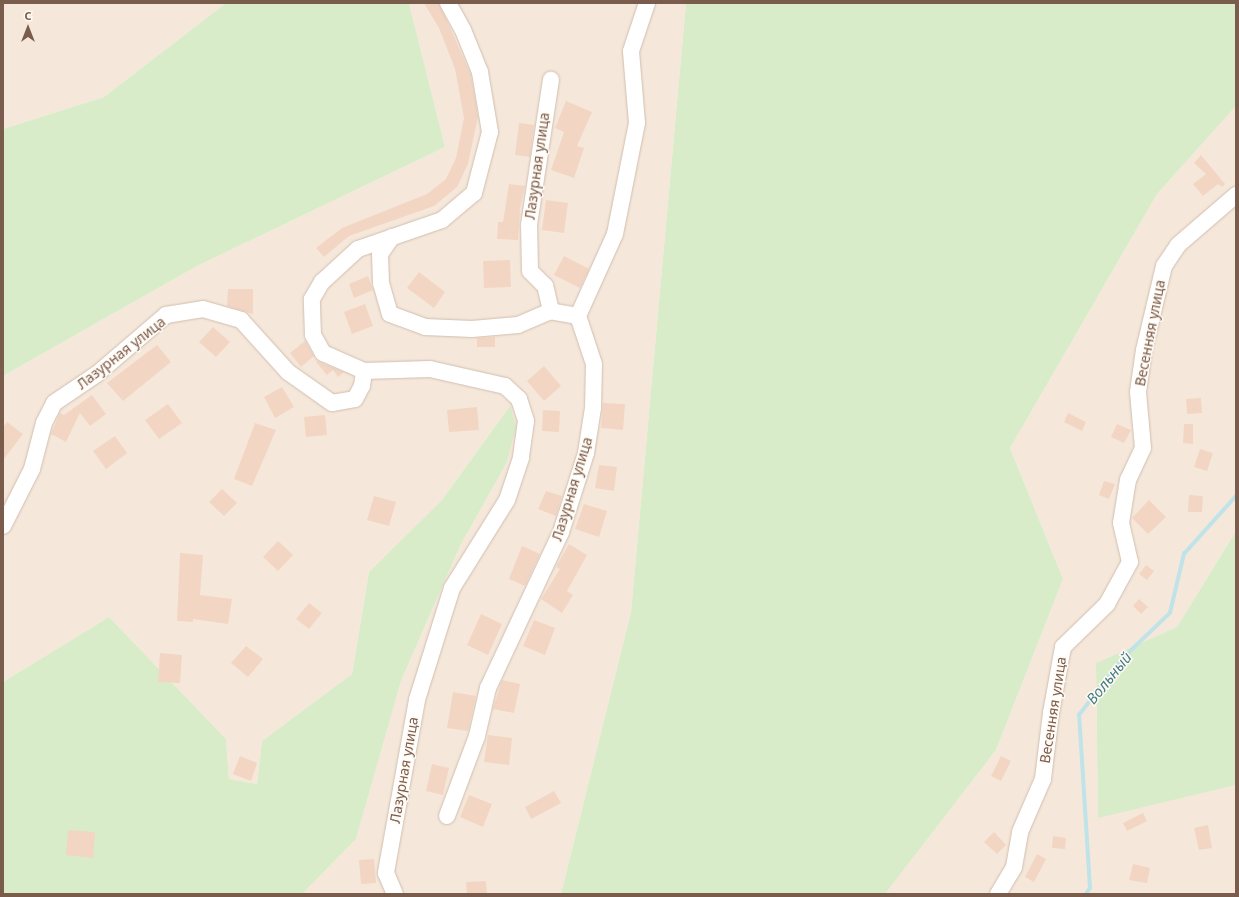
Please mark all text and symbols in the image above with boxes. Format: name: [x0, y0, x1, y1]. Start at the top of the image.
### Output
north arrow: [8, 8, 48, 48]
text: С: [24, 8, 32, 23]
street label: Лазурная улица: [521, 112, 553, 220]
street label: Весенняя улица: [1131, 278, 1169, 388]
street label: Лазурная улица: [73, 313, 169, 393]
street label: Лазурная улица: [548, 435, 596, 543]
water label: Вольный: [1083, 648, 1135, 708]
street label: Весенняя улица: [1036, 655, 1070, 765]
street label: Лазурная улица: [386, 716, 422, 824]

